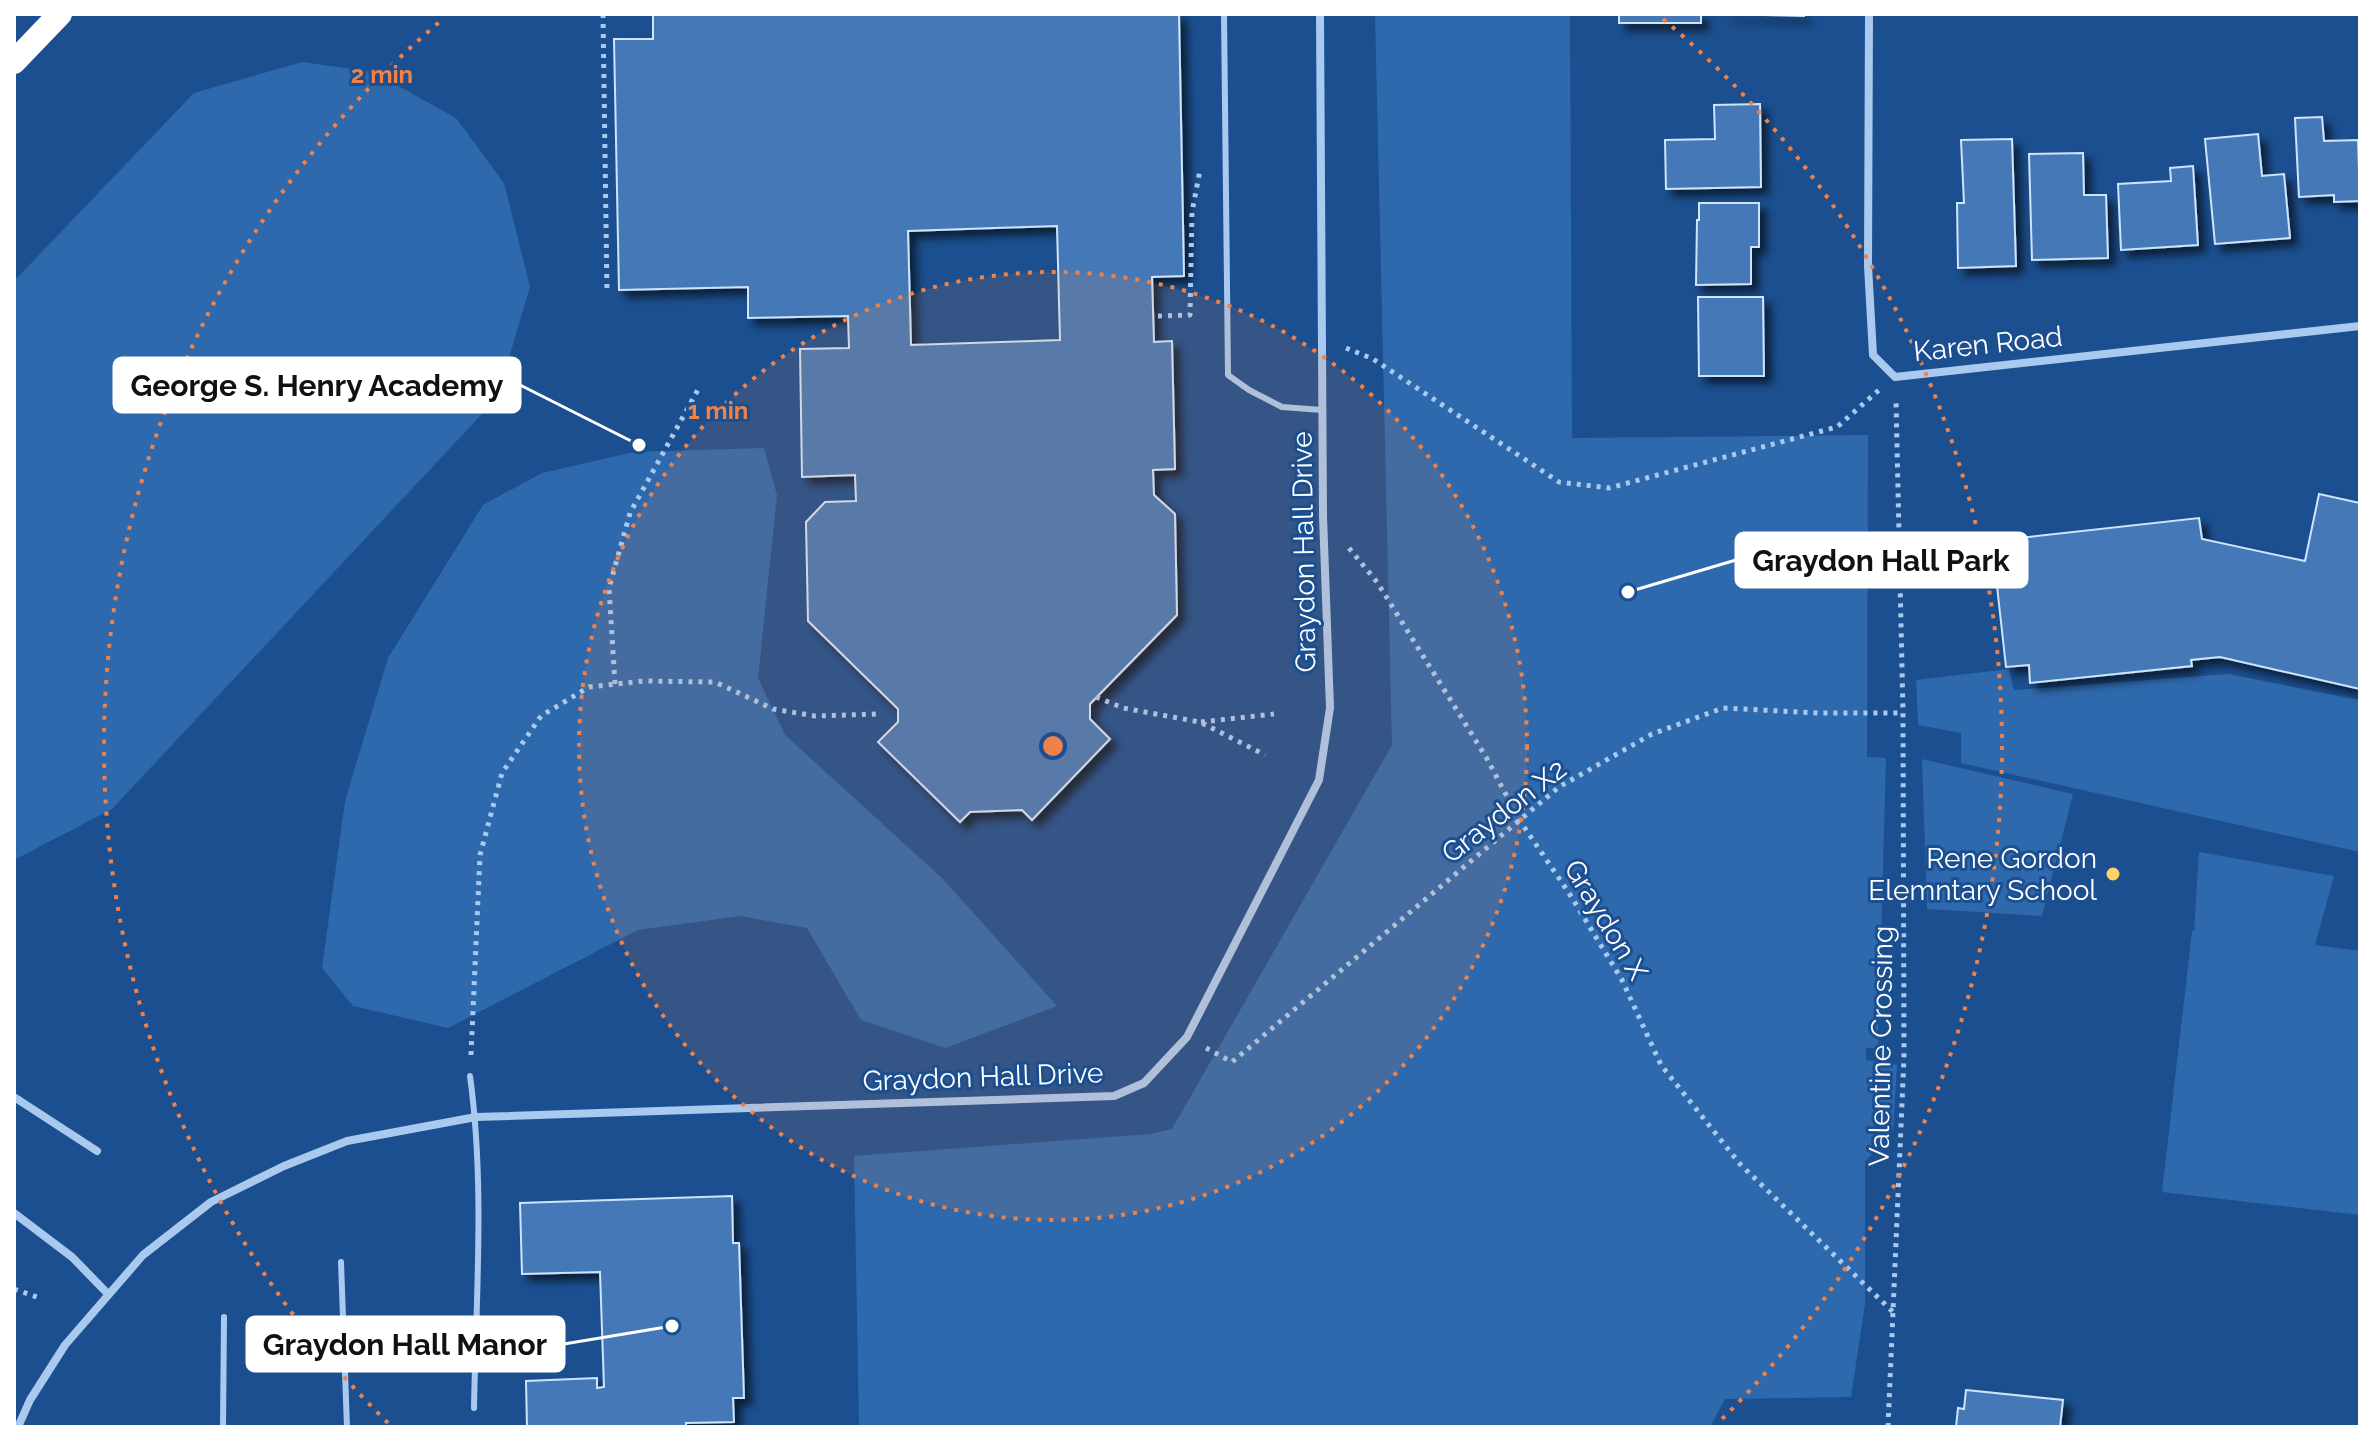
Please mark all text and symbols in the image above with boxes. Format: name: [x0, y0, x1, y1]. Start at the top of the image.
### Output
text: 2 min: [351, 60, 413, 89]
street label: Karen Road: [1912, 320, 2064, 368]
callout: George S. Henry Academy: [114, 358, 520, 412]
text: George S. Henry Academy: [131, 368, 504, 403]
text: 1 min: [688, 396, 748, 425]
street label: Graydon Hall Drive: [1285, 431, 1323, 673]
callout: Graydon Hall Park: [1736, 533, 2027, 587]
text: Graydon Hall Park: [1752, 543, 2010, 578]
centre of rings: [1039, 732, 1067, 760]
street label: Graydon X2: [1435, 752, 1573, 870]
place label: Rene Gordon Elemntary School: [1868, 842, 2097, 907]
street label: Graydon X: [1557, 854, 1655, 986]
marker: Rene Gordon Elemntary School: [2104, 865, 2122, 883]
street label: Valentine Crossing: [1862, 925, 1900, 1167]
street label: Graydon Hall Drive: [862, 1056, 1104, 1098]
callout: Graydon Hall Manor: [247, 1317, 564, 1371]
text: Graydon Hall Manor: [263, 1327, 548, 1362]

